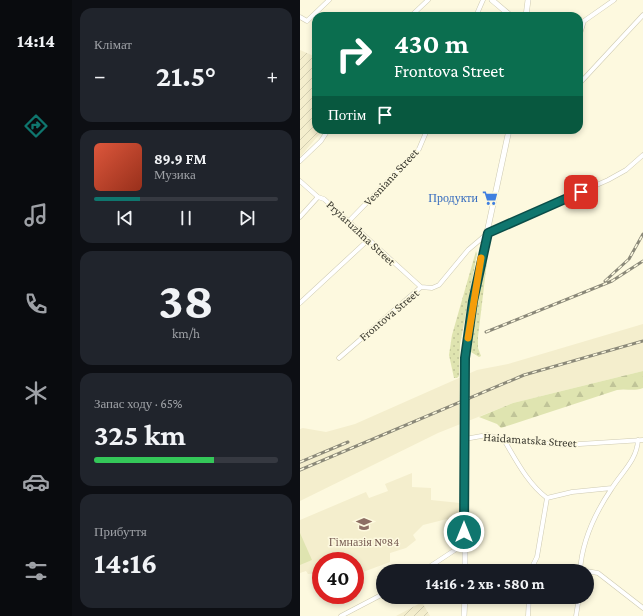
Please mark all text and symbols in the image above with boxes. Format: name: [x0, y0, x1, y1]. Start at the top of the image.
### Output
icon: right: [328, 28, 380, 80]
text: 430 m: [394, 28, 469, 59]
text: 14:14: [17, 31, 55, 51]
text: Клімат: [94, 37, 132, 52]
text: 21.5°: [156, 59, 216, 92]
text: Frontova Street: [394, 61, 504, 81]
text: −: [94, 63, 106, 88]
text: +: [266, 63, 278, 88]
icon: arrive: [374, 104, 396, 126]
text: Потім: [328, 107, 366, 123]
icon: directions: [22, 112, 50, 140]
street label: Vesniana Street: [361, 144, 422, 209]
text: 89.9 FM: [154, 151, 206, 167]
text: Музика: [154, 167, 196, 182]
pin: [564, 175, 598, 209]
icon: arrive: [570, 181, 592, 203]
supermarket icon: Продукти: [481, 189, 499, 207]
place label: Продукти: [428, 191, 479, 205]
street label: Pryiaruzhna Street: [324, 197, 399, 269]
icon: music: [22, 201, 50, 229]
icon: previous: [114, 207, 136, 229]
icon: pause: [175, 207, 197, 229]
icon: next: [236, 207, 258, 229]
text: 38: [158, 271, 214, 329]
street label: Frontova Street: [356, 285, 422, 344]
icon: phone: [22, 290, 50, 318]
text: km/h: [172, 326, 200, 341]
icon: climate: [22, 379, 50, 407]
text: Запас ходу · 65%: [94, 396, 182, 411]
text: 325 km: [94, 418, 186, 451]
street label: Haidamatska Street: [483, 430, 578, 450]
icon: car: [22, 468, 50, 496]
position arrow: [443, 511, 485, 553]
school or university icon: Гімназія №84: [355, 515, 373, 533]
text: Прибуття: [94, 524, 147, 539]
place label: Гімназія №84: [329, 535, 399, 549]
text: 14:16: [94, 546, 157, 579]
speed limit sign: 40: [312, 552, 364, 604]
icon: filters: [22, 557, 50, 585]
text: 14:16 · 2 хв · 580 m: [426, 576, 544, 592]

